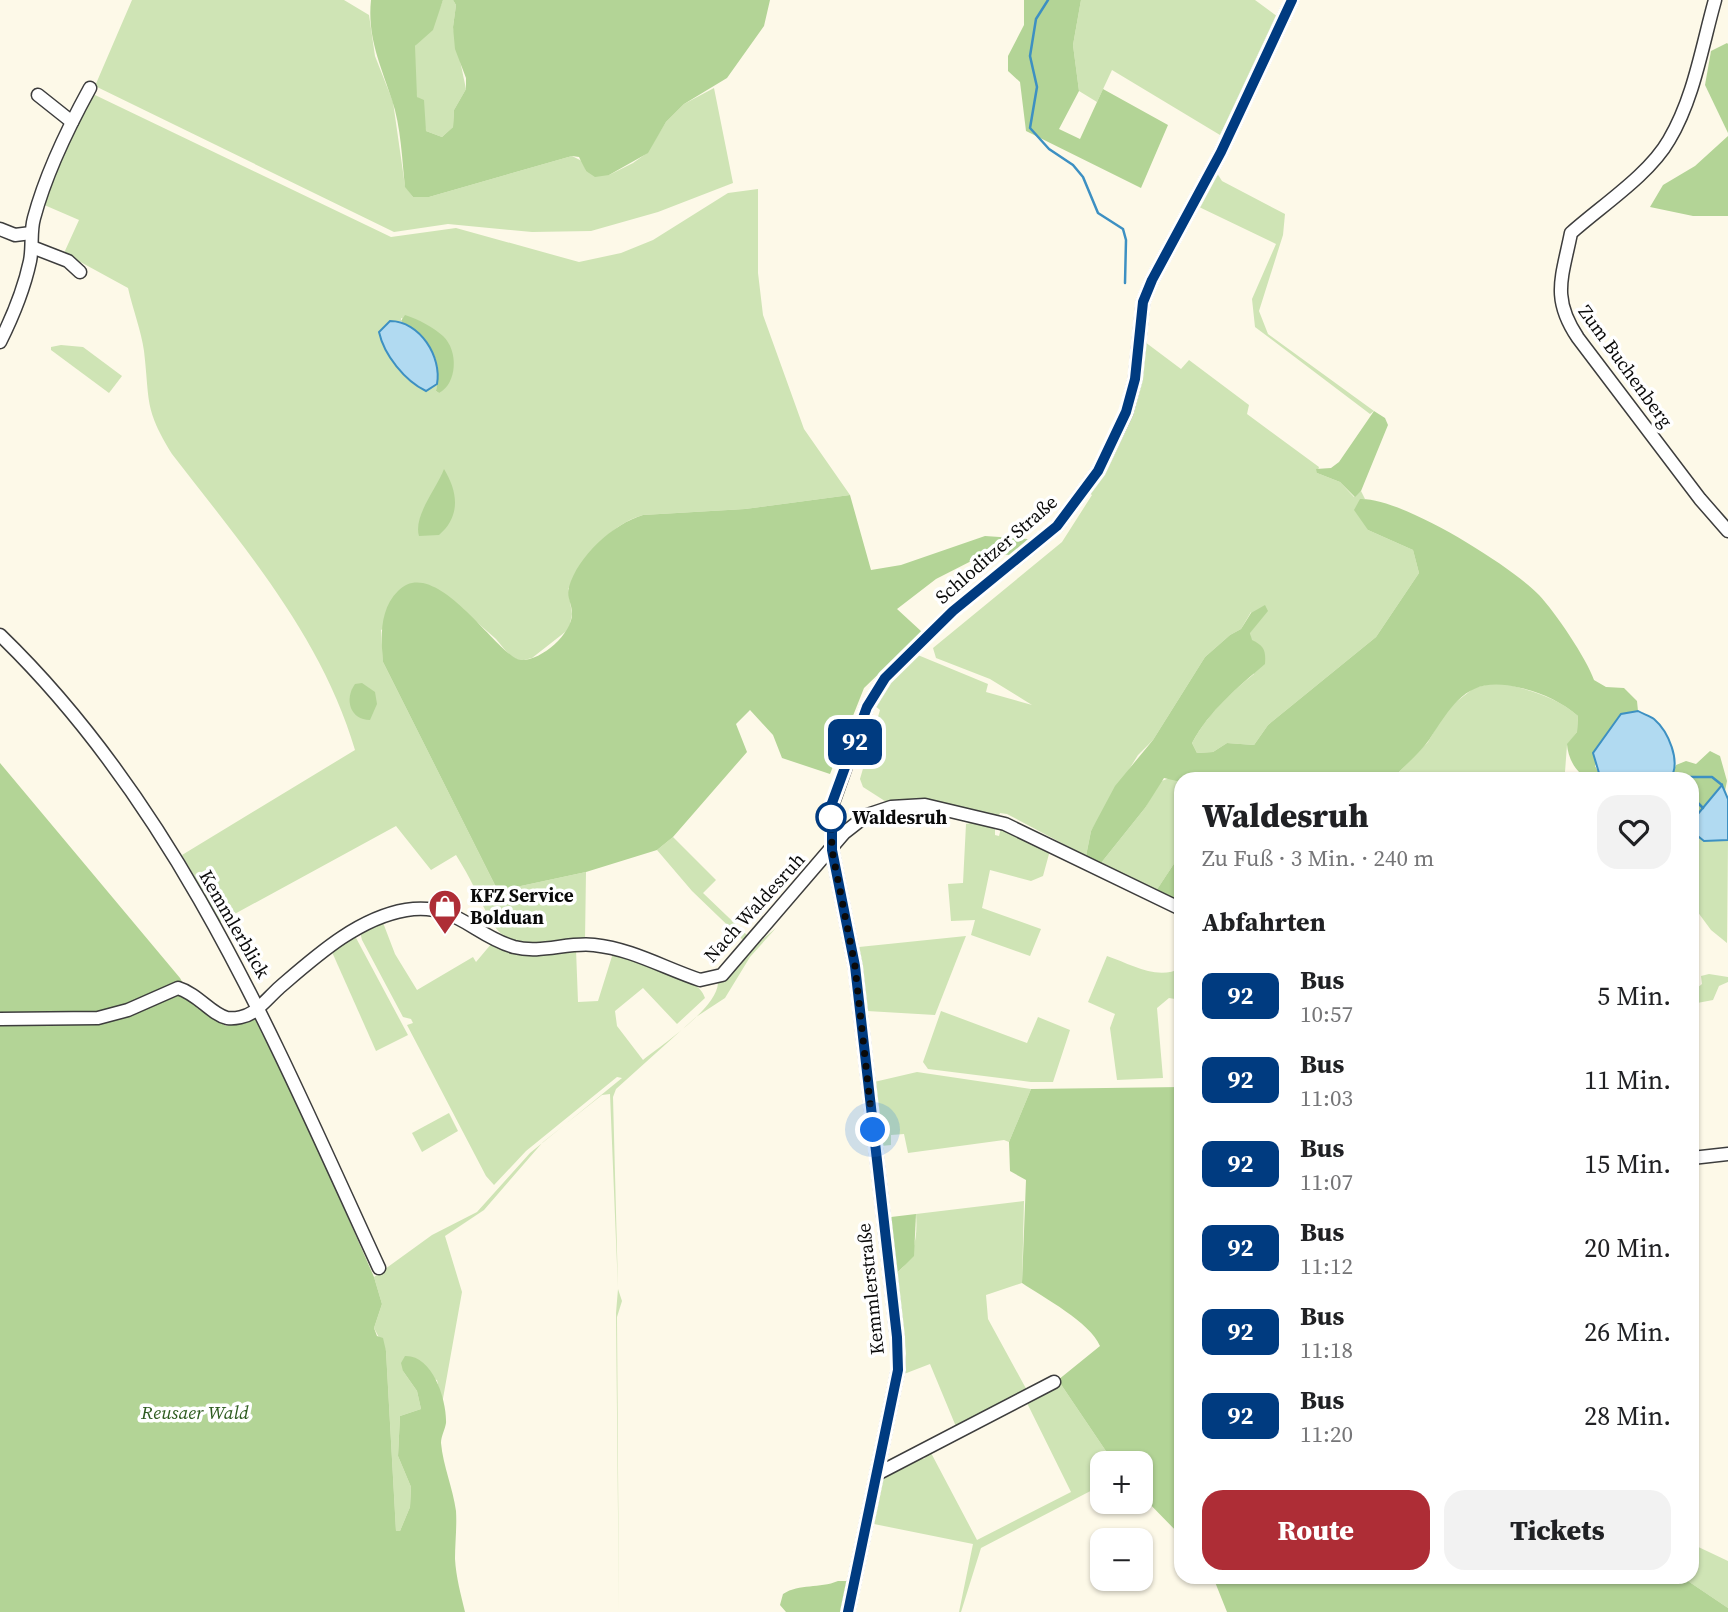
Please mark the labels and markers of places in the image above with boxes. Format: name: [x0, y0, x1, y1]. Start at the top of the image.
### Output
marker: Waldesruh: [816, 802, 846, 832]
place label: Waldesruh: [852, 804, 947, 830]
place label: KFZ Service Bolduan: [470, 882, 574, 930]
shop icon: KFZ Service Bolduan: [426, 887, 464, 936]

